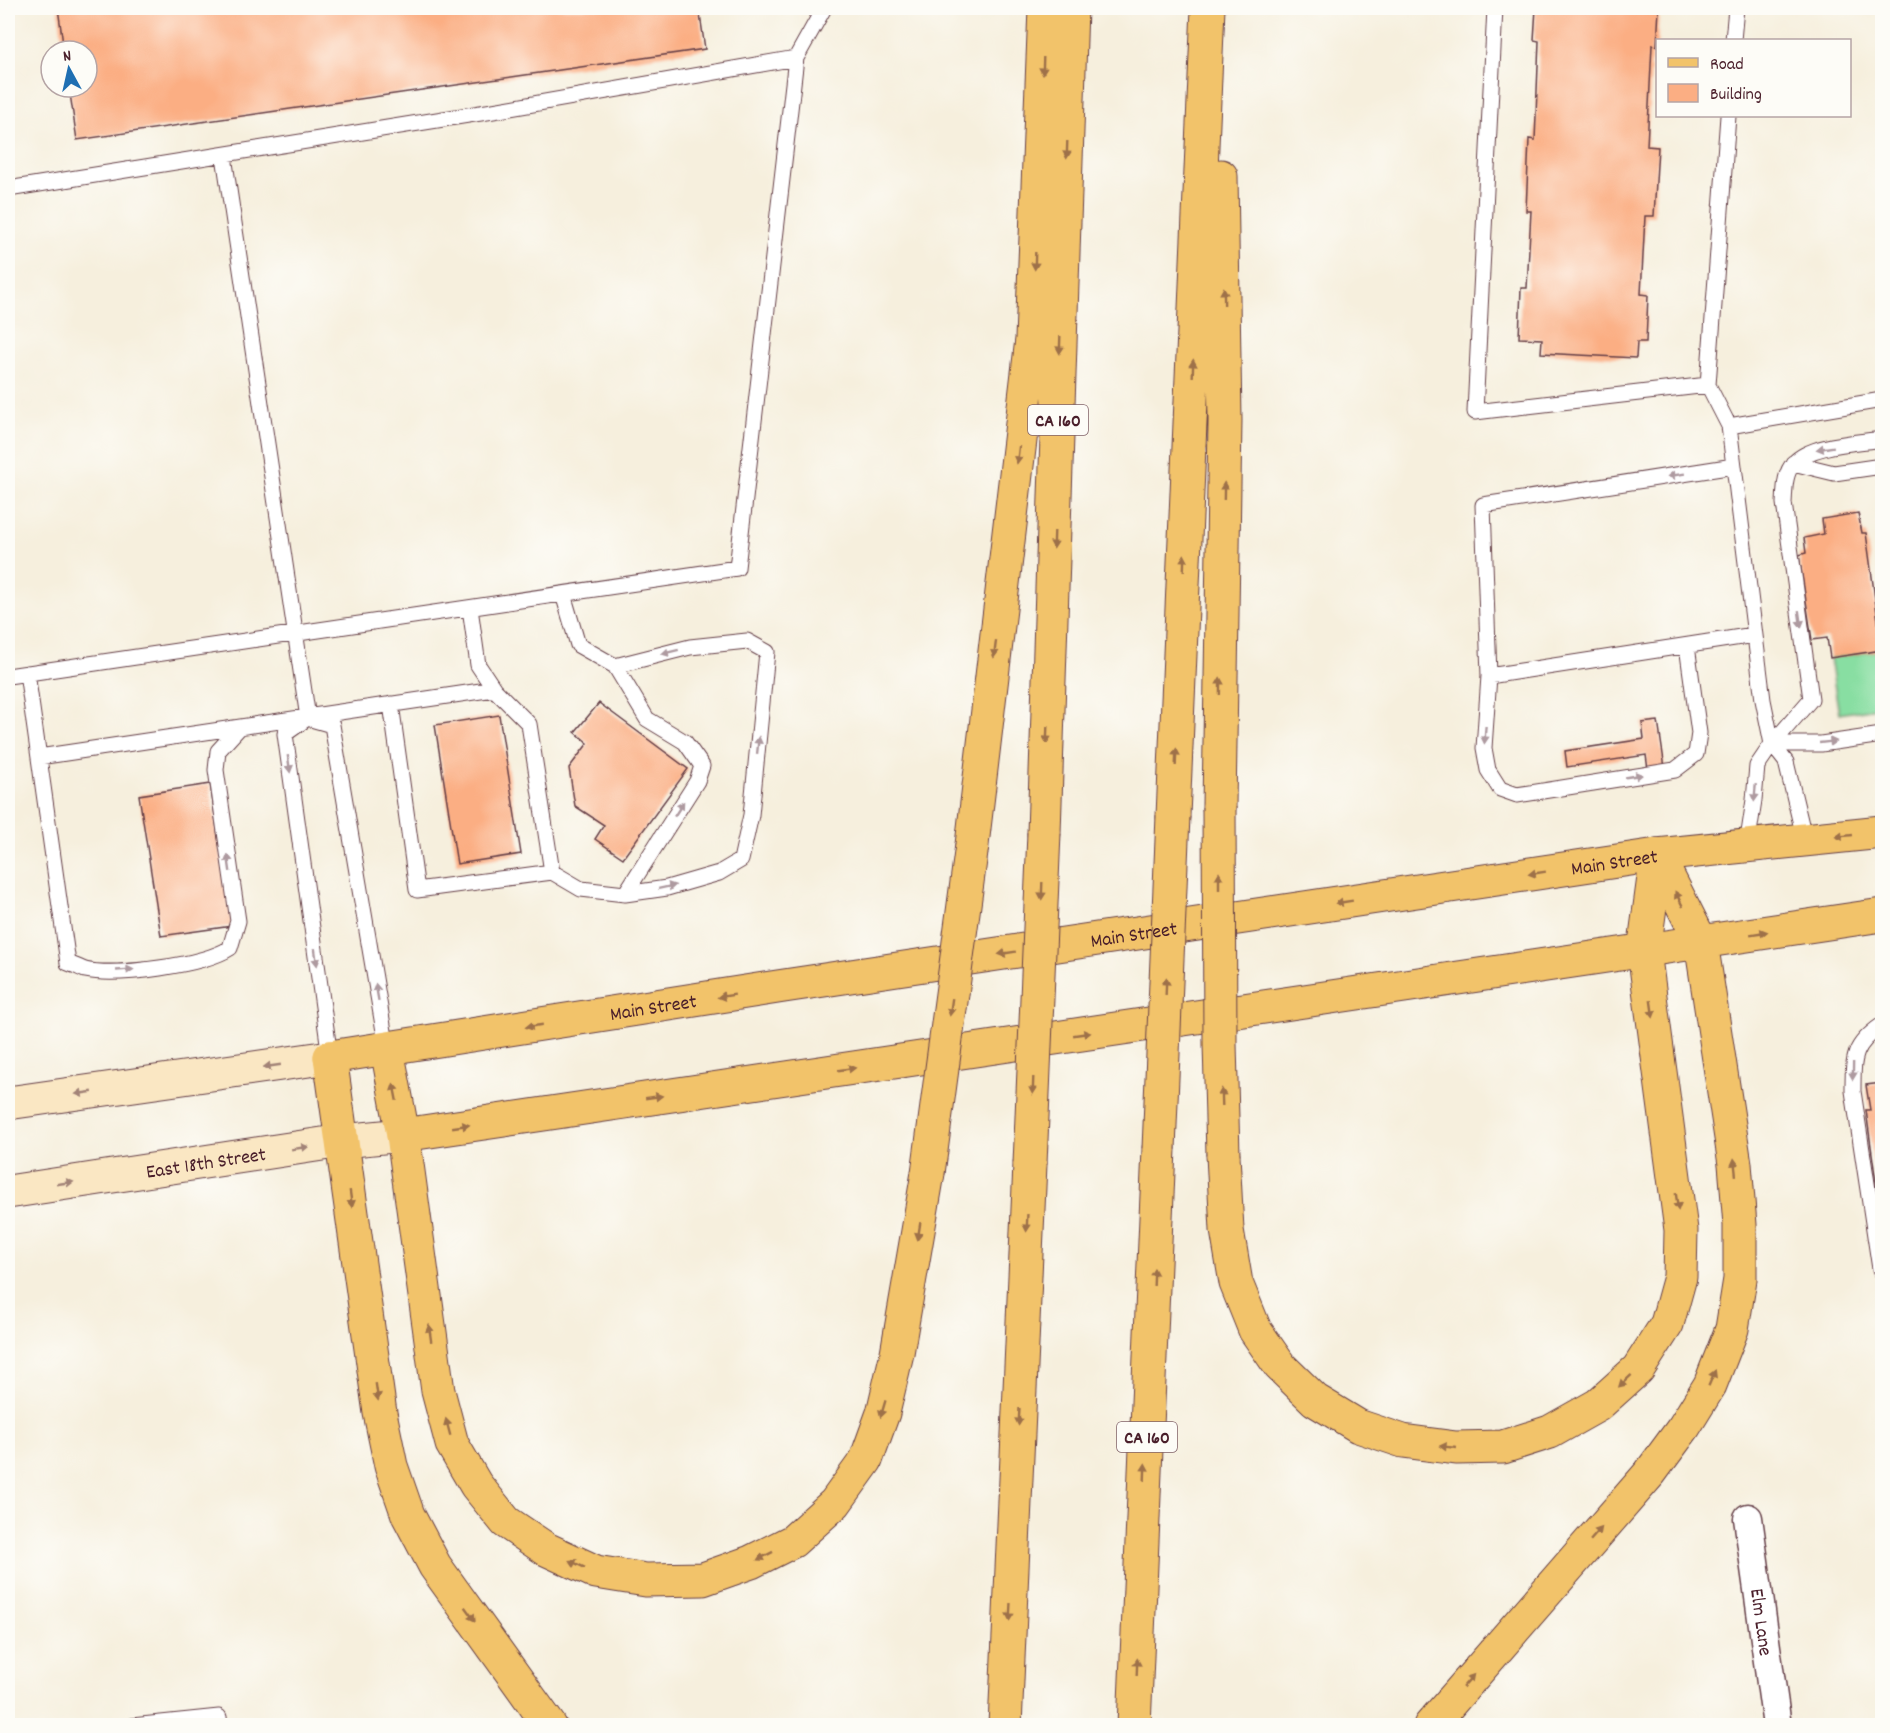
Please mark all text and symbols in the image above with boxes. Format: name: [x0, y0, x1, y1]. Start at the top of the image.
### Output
north arrow: [39, 39, 99, 99]
legend: [1656, 39, 1851, 117]
text: N: [62, 45, 73, 69]
text: Road: [1710, 53, 1744, 78]
one-way arrow: [1038, 56, 1047, 75]
text: Building: [1710, 83, 1762, 108]
one-way arrow: [1062, 140, 1071, 159]
one-way arrow: [1030, 251, 1039, 270]
one-way arrow: [1219, 286, 1229, 305]
one-way arrow: [1056, 335, 1065, 354]
one-way arrow: [1188, 358, 1197, 377]
road number: CA 160: [1028, 405, 1088, 435]
one-way arrow: [1815, 444, 1834, 453]
one-way arrow: [1013, 446, 1023, 465]
one-way arrow: [1666, 470, 1685, 479]
one-way arrow: [1219, 481, 1228, 500]
one-way arrow: [1049, 530, 1058, 549]
one-way arrow: [1180, 553, 1189, 572]
one-way arrow: [1796, 610, 1805, 629]
one-way arrow: [991, 639, 1000, 658]
one-way arrow: [661, 648, 679, 658]
one-way arrow: [1216, 676, 1225, 695]
one-way arrow: [1043, 725, 1052, 744]
one-way arrow: [1480, 725, 1490, 744]
one-way arrow: [753, 736, 763, 755]
one-way arrow: [1818, 738, 1837, 747]
one-way arrow: [1171, 748, 1180, 767]
one-way arrow: [285, 754, 294, 773]
one-way arrow: [1625, 772, 1644, 781]
one-way arrow: [1750, 783, 1759, 802]
one-way arrow: [673, 801, 684, 818]
one-way arrow: [1834, 831, 1853, 841]
street label: Main Street: [1569, 844, 1660, 885]
one-way arrow: [225, 853, 234, 872]
one-way arrow: [1527, 869, 1546, 878]
one-way arrow: [1214, 871, 1224, 890]
one-way arrow: [658, 882, 677, 892]
one-way arrow: [1037, 882, 1046, 901]
one-way arrow: [1674, 890, 1684, 907]
one-way arrow: [1334, 898, 1353, 907]
street label: Main Street: [1089, 916, 1179, 957]
one-way arrow: [1749, 929, 1768, 938]
one-way arrow: [312, 948, 321, 967]
one-way arrow: [998, 949, 1017, 958]
one-way arrow: [116, 965, 135, 975]
one-way arrow: [1161, 976, 1171, 995]
one-way arrow: [373, 982, 382, 1001]
street label: Main Street: [608, 989, 699, 1030]
one-way arrow: [717, 991, 736, 1000]
one-way arrow: [946, 997, 955, 1016]
one-way arrow: [1647, 1000, 1656, 1019]
one-way arrow: [524, 1022, 543, 1031]
one-way arrow: [1072, 1030, 1091, 1039]
one-way arrow: [263, 1062, 282, 1071]
one-way arrow: [1848, 1062, 1858, 1081]
one-way arrow: [838, 1064, 857, 1073]
one-way arrow: [1029, 1077, 1038, 1096]
one-way arrow: [390, 1082, 399, 1101]
one-way arrow: [1217, 1087, 1226, 1106]
one-way arrow: [74, 1088, 93, 1097]
one-way arrow: [645, 1093, 664, 1102]
one-way arrow: [452, 1121, 471, 1130]
street label: East 18th Street: [144, 1142, 268, 1188]
one-way arrow: [290, 1143, 309, 1152]
one-way arrow: [1730, 1157, 1740, 1176]
one-way arrow: [56, 1178, 75, 1187]
one-way arrow: [346, 1190, 355, 1209]
one-way arrow: [1673, 1193, 1682, 1212]
one-way arrow: [1023, 1213, 1032, 1232]
one-way arrow: [915, 1221, 924, 1240]
one-way arrow: [1149, 1268, 1158, 1287]
one-way arrow: [426, 1324, 435, 1343]
one-way arrow: [1707, 1369, 1717, 1387]
one-way arrow: [1617, 1374, 1632, 1388]
one-way arrow: [373, 1383, 382, 1402]
one-way arrow: [878, 1401, 887, 1419]
one-way arrow: [1014, 1408, 1023, 1427]
one-way arrow: [442, 1418, 452, 1436]
road number: CA 160: [1117, 1422, 1177, 1452]
one-way arrow: [1439, 1442, 1458, 1452]
one-way arrow: [1141, 1463, 1150, 1482]
one-way arrow: [1589, 1527, 1602, 1542]
one-way arrow: [756, 1551, 773, 1560]
one-way arrow: [568, 1559, 585, 1568]
street label: Elm Lane: [1741, 1587, 1778, 1658]
one-way arrow: [1005, 1603, 1015, 1622]
one-way arrow: [463, 1606, 475, 1621]
one-way arrow: [1132, 1658, 1141, 1677]
one-way arrow: [1461, 1673, 1474, 1689]

